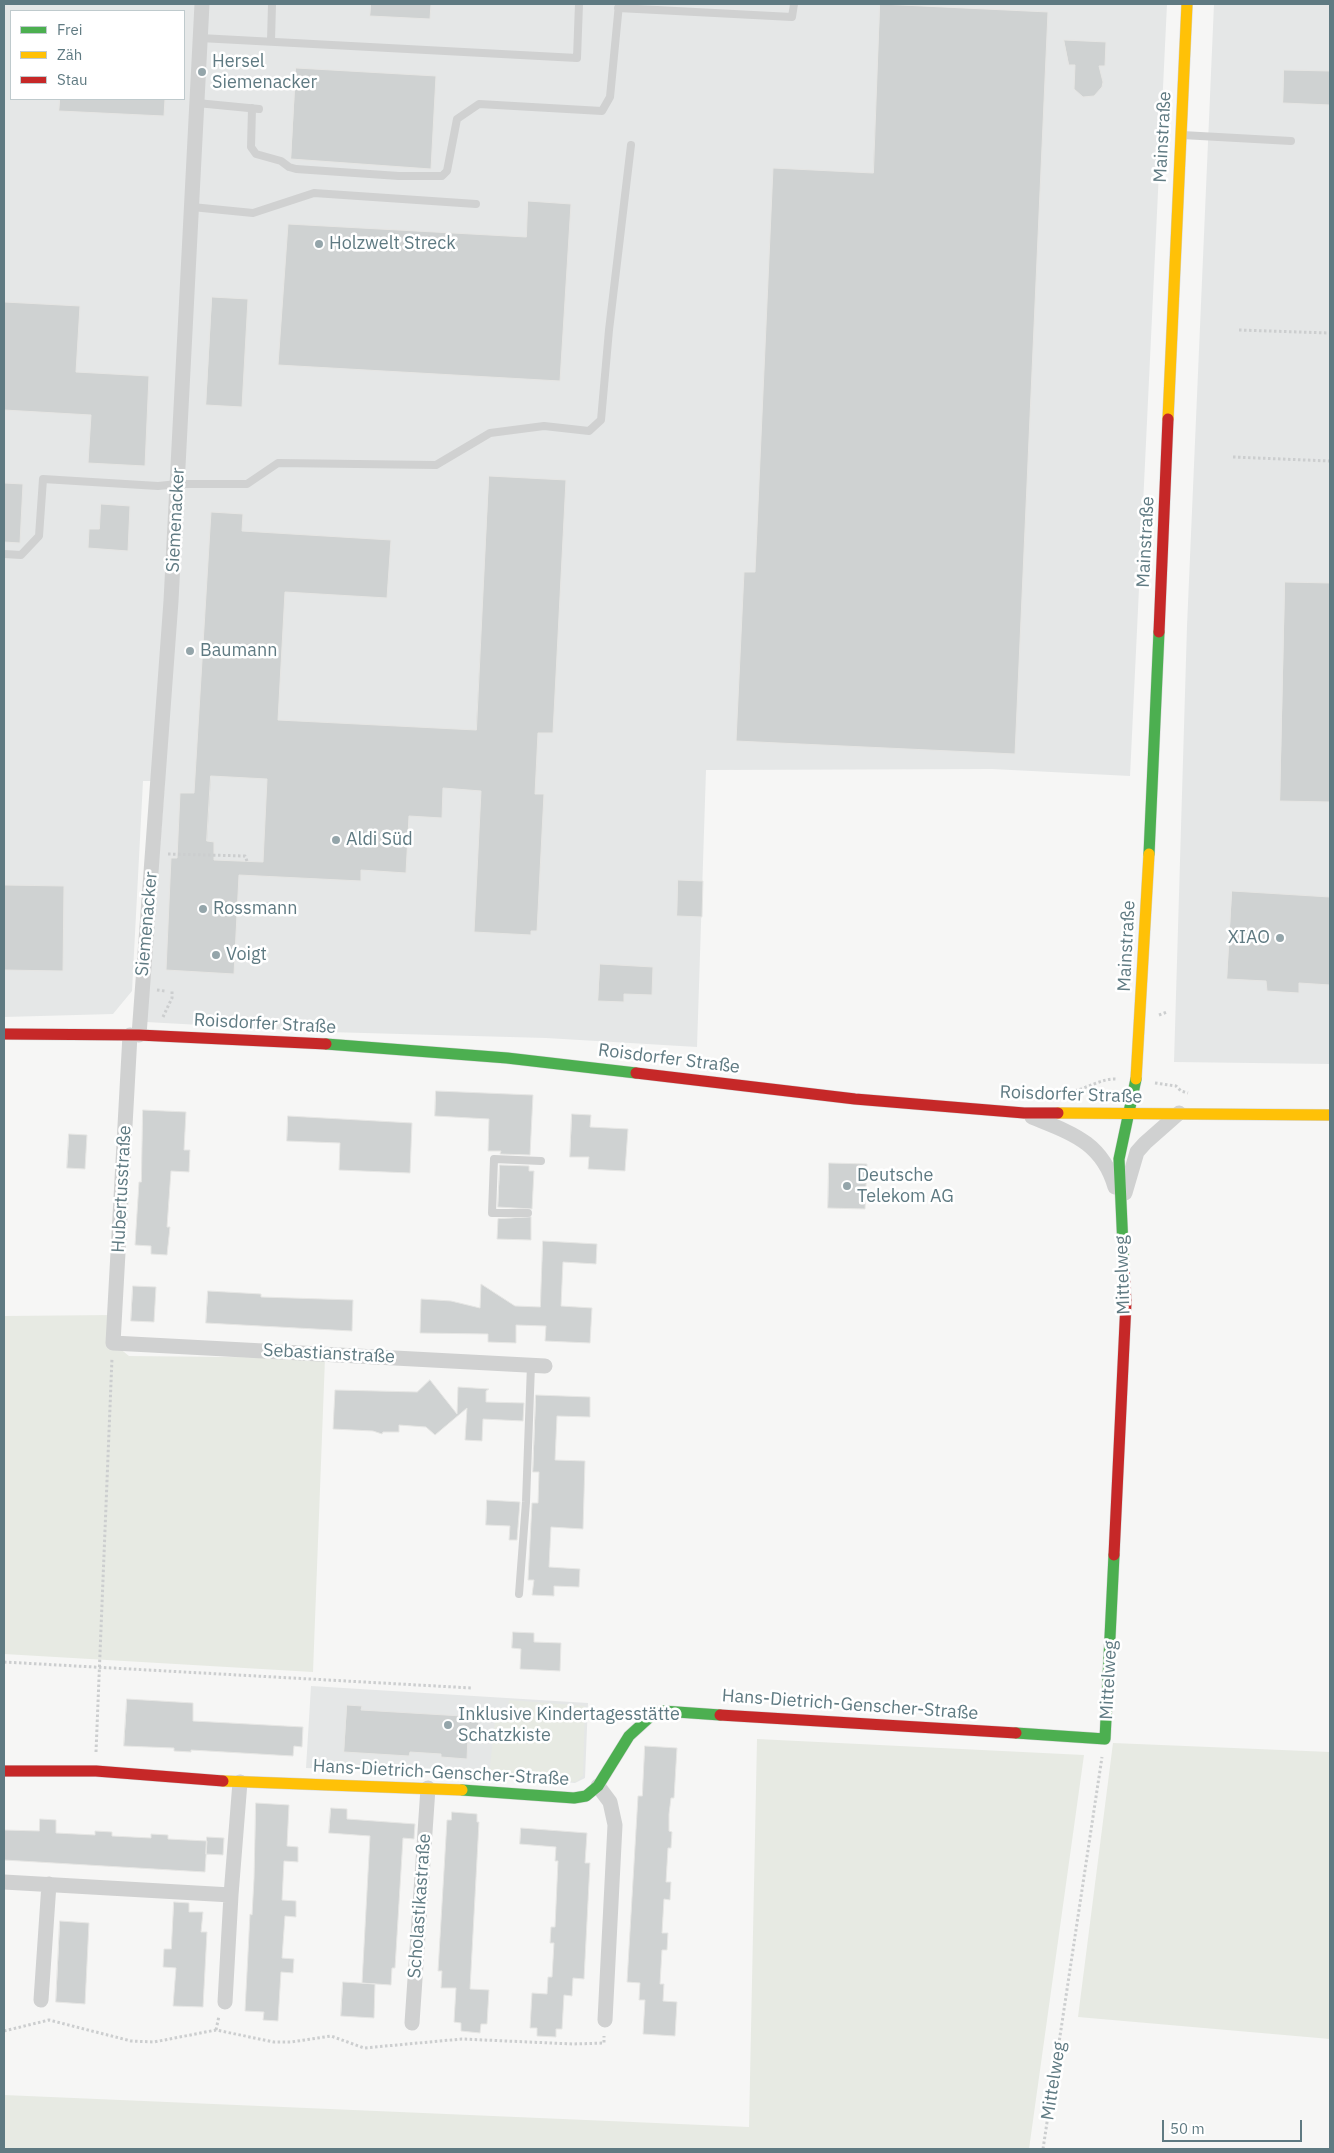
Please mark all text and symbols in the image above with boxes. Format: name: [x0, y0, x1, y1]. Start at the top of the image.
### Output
legend: [10, 10, 185, 100]
text: Frei: [57, 20, 83, 39]
text: Zäh: [57, 45, 82, 64]
place label: Hersel Siemenacker: [212, 51, 317, 94]
marker: Hersel Siemenacker: [196, 66, 208, 78]
text: Stau: [57, 70, 88, 89]
street label: Mainstraße: [1150, 91, 1176, 183]
place label: Holzwelt Streck: [329, 233, 456, 255]
marker: Holzwelt Streck: [313, 238, 325, 250]
street label: Siemenacker: [162, 467, 190, 573]
street label: Mainstraße: [1133, 496, 1159, 588]
place label: Baumann: [200, 640, 277, 662]
marker: Baumann: [184, 645, 196, 657]
place label: Aldi Süd: [346, 829, 413, 851]
marker: Aldi Süd: [330, 834, 342, 846]
street label: Siemenacker: [132, 871, 162, 977]
place label: Rossmann: [213, 898, 298, 920]
street label: Mainstraße: [1114, 900, 1140, 992]
marker: Rossmann: [197, 903, 209, 915]
place label: XIAO: [1228, 927, 1270, 949]
marker: XIAO: [1274, 932, 1286, 944]
place label: Voigt: [226, 944, 267, 966]
marker: Voigt: [210, 949, 222, 961]
street label: Roisdorfer Straße: [193, 1009, 337, 1039]
street label: Roisdorfer Straße: [597, 1040, 741, 1078]
street label: Roisdorfer Straße: [999, 1082, 1143, 1108]
street label: Hubertusstraße: [108, 1125, 136, 1253]
place label: Deutsche Telekom AG: [857, 1165, 954, 1208]
marker: Deutsche Telekom AG: [841, 1180, 853, 1192]
street label: Mittelweg: [1111, 1235, 1135, 1315]
street label: Sebastianstraße: [262, 1340, 396, 1368]
street label: Mittelweg: [1096, 1640, 1122, 1720]
street label: Hans-Dietrich-Genscher-Straße: [721, 1685, 979, 1725]
place label: Inklusive Kindertagesstätte Schatzkiste: [458, 1704, 680, 1746]
marker: Inklusive Kindertagesstätte Schatzkiste: [442, 1719, 454, 1731]
street label: Hans-Dietrich-Genscher-Straße: [312, 1755, 570, 1791]
street label: Scholastikastraße: [404, 1833, 436, 1979]
street label: Mittelweg: [1037, 2040, 1071, 2122]
scale bar: [1164, 2110, 1304, 2142]
text: 50 m: [1170, 2119, 1205, 2138]

